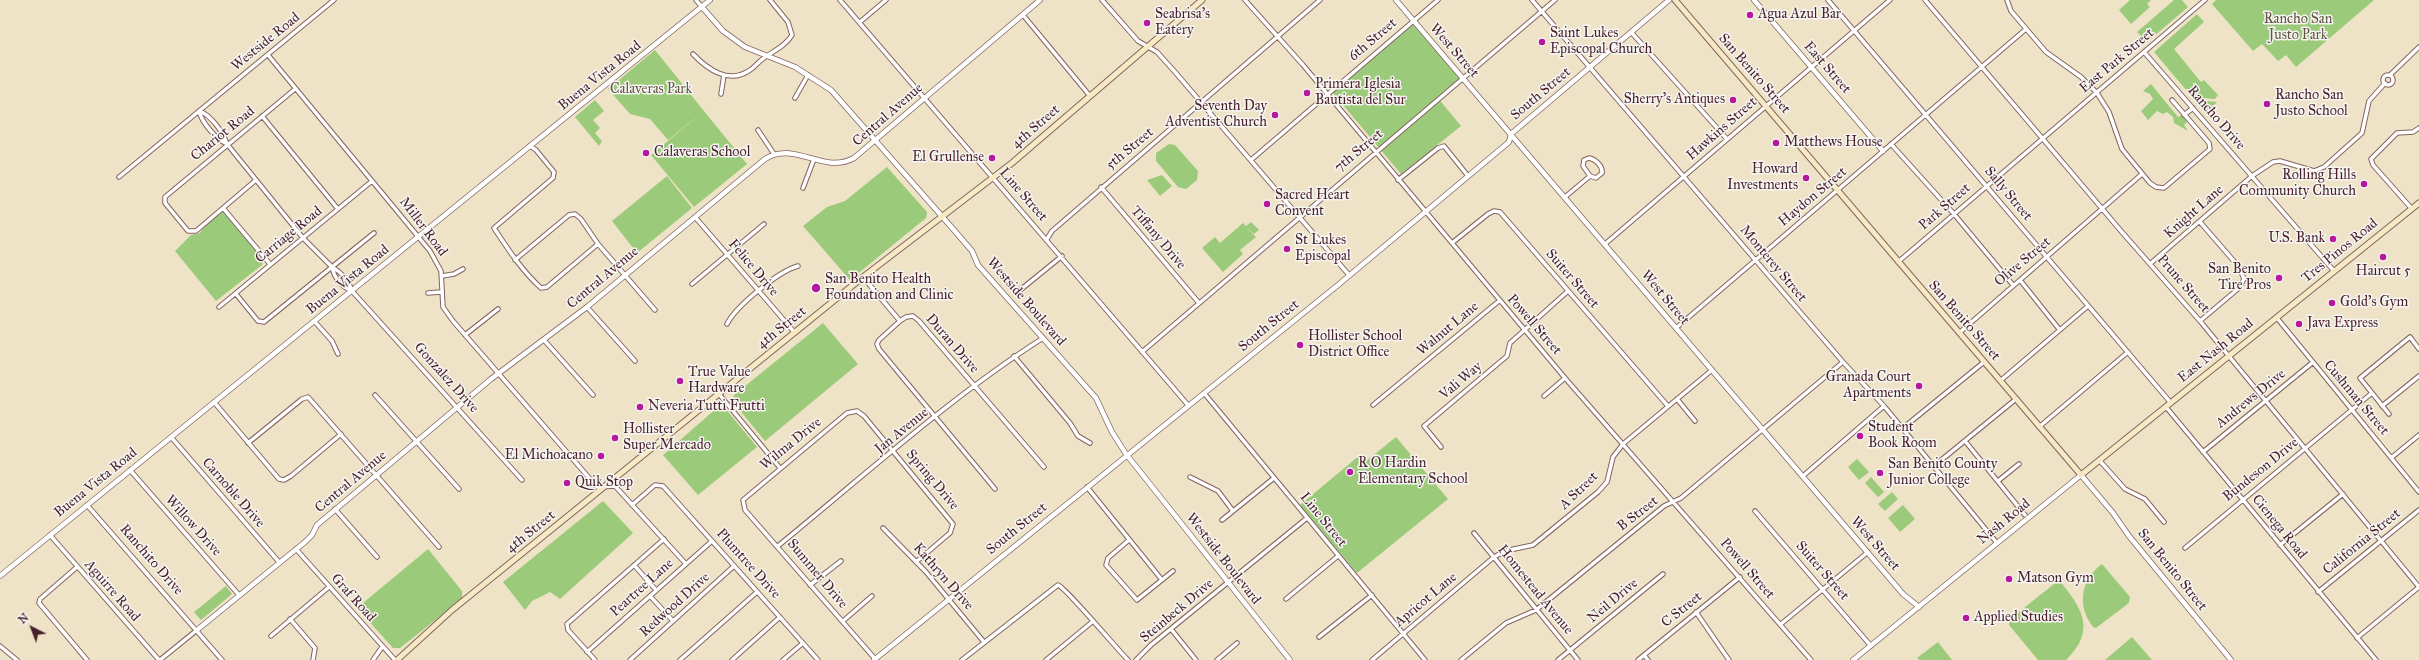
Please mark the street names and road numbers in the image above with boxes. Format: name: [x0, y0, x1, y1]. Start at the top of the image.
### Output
street label: Westside Road: [228, 9, 304, 75]
street label: 6th Street: [1345, 15, 1401, 65]
street label: West Street: [1426, 20, 1482, 82]
street label: East Park Street: [2076, 25, 2158, 97]
street label: San Benito Street: [1715, 30, 1793, 118]
street label: Buena Vista Road: [555, 38, 645, 114]
street label: East Street: [1800, 38, 1854, 98]
street label: South Street: [1508, 64, 1574, 124]
street label: Central Avenue: [849, 80, 927, 150]
street label: Rancho Drive: [2184, 82, 2248, 154]
street label: Hawkins Street: [1683, 94, 1761, 164]
street label: 4th Street: [1008, 102, 1064, 152]
street label: Chariot Road: [188, 103, 258, 165]
street label: 5th Street: [1103, 124, 1157, 174]
street label: 7th Street: [1331, 126, 1387, 176]
street label: Sally Street: [1980, 163, 2036, 225]
street label: Haydon Street: [1775, 164, 1851, 230]
street label: Line Street: [995, 165, 1051, 225]
street label: Park Street: [1916, 180, 1974, 234]
street label: Knight Lane: [2161, 182, 2227, 242]
street label: Miller Road: [395, 194, 451, 260]
street label: Carriage Road: [252, 203, 326, 267]
street label: Tiffany Drive: [1127, 203, 1189, 273]
street label: Tres Pinos Road: [2299, 215, 2381, 287]
street label: Monterey Street: [1736, 222, 1810, 306]
street label: Olive Street: [1991, 234, 2055, 290]
street label: Felice Drive: [724, 236, 782, 300]
street label: Buena Vista Road: [303, 242, 393, 318]
street label: Central Avenue: [564, 243, 642, 313]
street label: Suiter Street: [1542, 246, 1602, 312]
street label: Prune Street: [2153, 251, 2213, 317]
street label: Westside Boulevard: [983, 254, 1069, 350]
street label: West Street: [1637, 267, 1693, 329]
street label: San Benito Street: [1925, 277, 2003, 365]
street label: Powell Street: [1503, 291, 1565, 359]
street label: South Street: [1235, 296, 1303, 356]
street label: Walnut Lane: [1414, 298, 1482, 360]
street label: 4th Street: [754, 303, 810, 353]
street label: Duran Drive: [922, 311, 982, 377]
street label: East Nash Road: [2175, 315, 2257, 387]
street label: Gonzalez Drive: [410, 339, 482, 417]
street label: Cushman Street: [2320, 357, 2392, 439]
street label: Vali Way: [1436, 358, 1486, 404]
street label: Andrews Drive: [2213, 366, 2289, 432]
street label: Jan Avenue: [872, 404, 932, 458]
street label: Wilma Drive: [757, 414, 825, 474]
street label: Bundeson Drive: [2220, 434, 2302, 506]
street label: Buena Vista Road: [51, 445, 141, 521]
street label: Spring Drive: [902, 446, 962, 514]
street label: Central Avenue: [312, 447, 390, 517]
street label: Carnoble Drive: [198, 455, 268, 531]
street label: A Street: [1556, 469, 1602, 513]
street label: Line Street: [1296, 489, 1350, 551]
street label: Cienega Road: [2248, 491, 2310, 563]
street label: Willow Drive: [161, 492, 225, 560]
street label: B Street: [1614, 493, 1662, 535]
street label: Nash Road: [1974, 496, 2034, 548]
street label: South Street: [983, 499, 1051, 559]
street label: California Street: [2320, 506, 2404, 578]
street label: 4th Street: [503, 507, 559, 557]
street label: Westside Boulevard: [1182, 510, 1264, 608]
street label: West Street: [1847, 513, 1903, 575]
street label: Ranchito Drive: [116, 521, 186, 599]
street label: Plumtree Drive: [712, 526, 784, 602]
street label: San Benito Street: [2134, 526, 2210, 614]
street label: Powell Street: [1716, 535, 1778, 603]
street label: Summer Drive: [783, 536, 851, 612]
street label: Suiter Street: [1792, 538, 1852, 604]
street label: Kathryn Drive: [909, 540, 977, 614]
street label: Homestead Avenue: [1494, 542, 1576, 638]
street label: Peartree Lane: [607, 555, 677, 621]
street label: Aguirre Road: [81, 557, 143, 625]
street label: Redwood Drive: [637, 569, 713, 641]
street label: Apricot Lane: [1391, 569, 1461, 631]
street label: Graf Road: [327, 570, 379, 626]
street label: Steinbeck Drive: [1137, 575, 1217, 647]
street label: Neil Drive: [1584, 575, 1642, 627]
street label: C Street: [1658, 589, 1706, 631]

